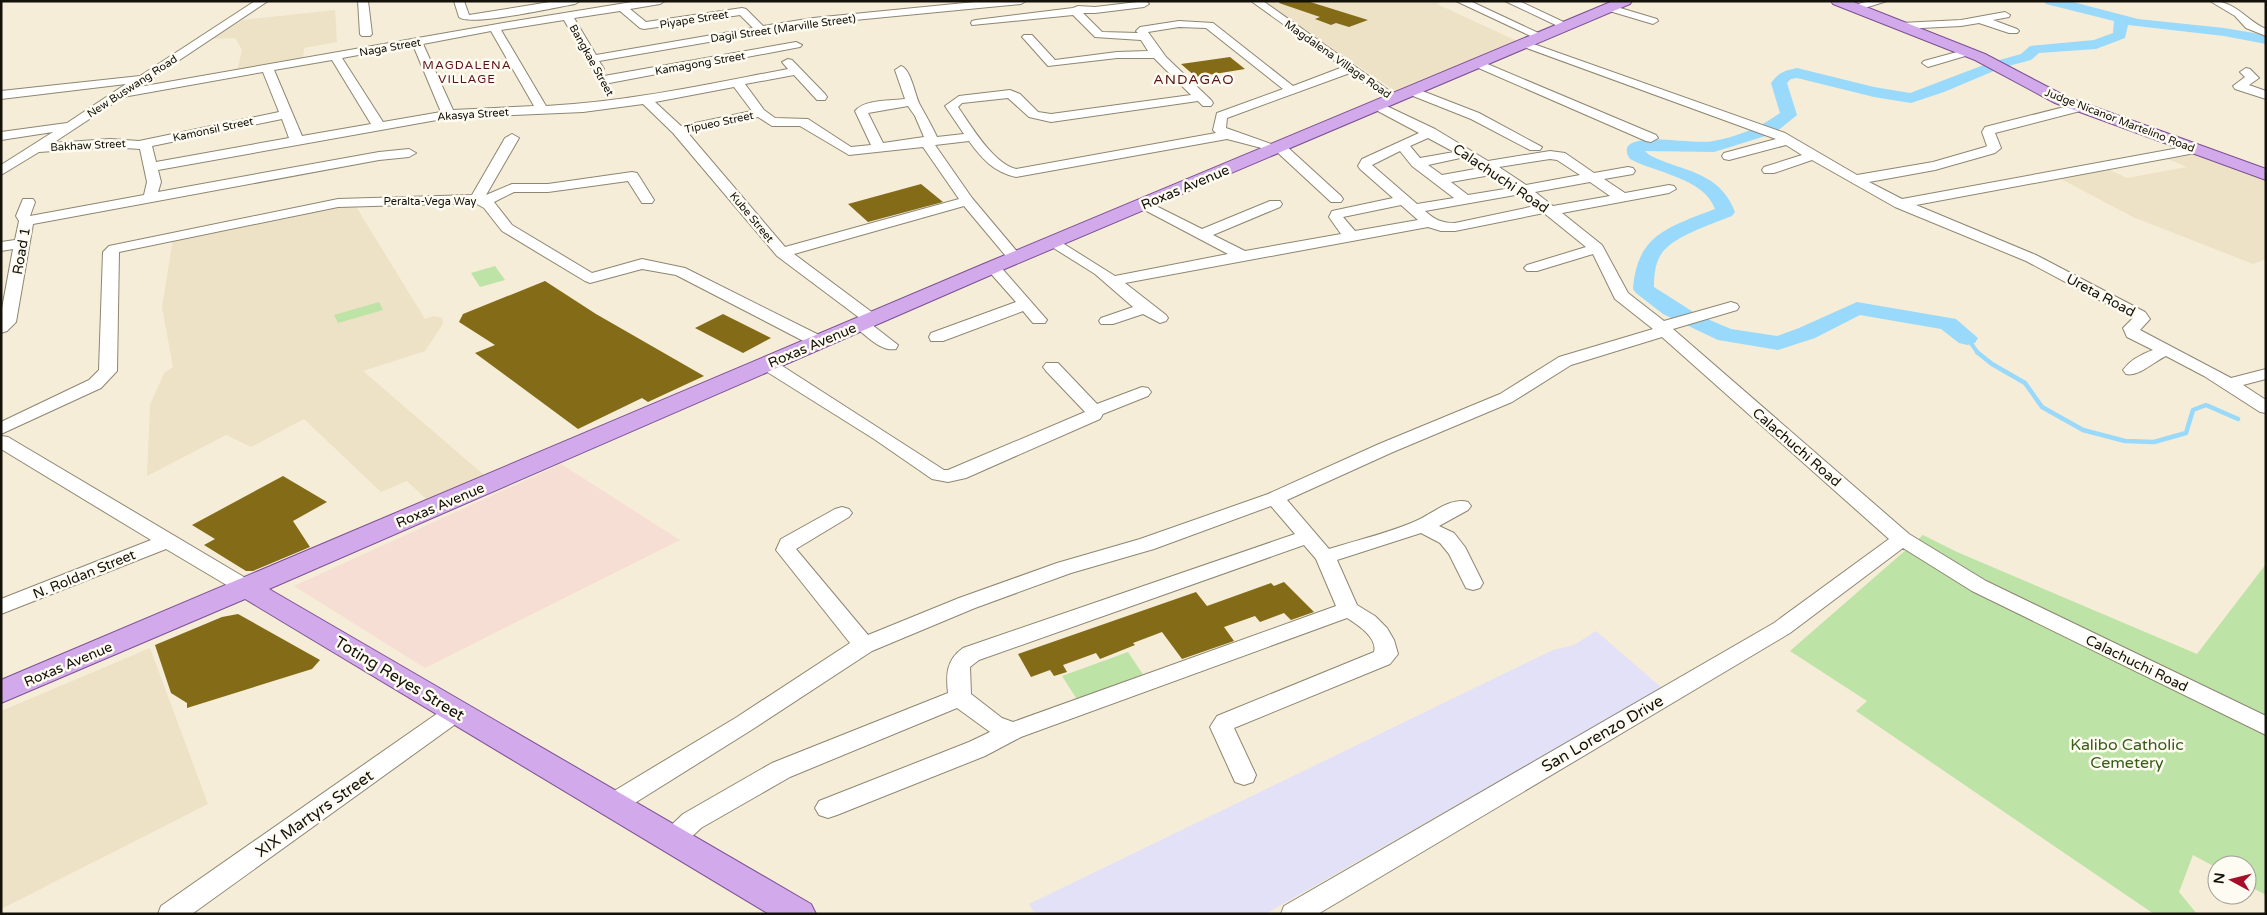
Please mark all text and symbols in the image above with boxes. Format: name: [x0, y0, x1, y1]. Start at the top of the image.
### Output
street label: Piyape Street: [659, 8, 729, 31]
street label: Dagil Street (Marville Street): [710, 12, 856, 45]
street label: Magdalena Village Road: [1282, 18, 1394, 101]
street label: Bangkae Street: [566, 22, 617, 98]
street label: Naga Street: [358, 36, 422, 59]
street label: Kamagong Street: [654, 49, 746, 78]
street label: New Buswang Road: [85, 52, 180, 120]
district label: MAGDALENA VILLAGE: [422, 58, 512, 86]
district label: ANDAGAO: [1153, 71, 1235, 88]
street label: Judge Nicanor Martelino Road: [2043, 86, 2197, 155]
street label: Akasya Street: [437, 106, 509, 123]
street label: Tipueo Street: [683, 109, 755, 136]
street label: Kamonsil Street: [172, 115, 255, 144]
street label: Bakhaw Street: [50, 137, 126, 154]
street label: Calachuchi Road: [1450, 140, 1552, 217]
street label: Roxas Avenue: [1139, 161, 1232, 214]
street label: Kube Street: [727, 190, 776, 245]
street label: Peralta-Vega Way: [383, 195, 477, 208]
street label: Road 1: [9, 226, 34, 276]
street label: Ureta Road: [2063, 270, 2138, 321]
street label: Roxas Avenue: [766, 319, 859, 372]
street label: Calachuchi Road: [1749, 404, 1844, 490]
street label: Roxas Avenue: [394, 479, 487, 532]
street label: N. Roldan Street: [30, 546, 139, 603]
street label: Calachuchi Road: [2083, 631, 2191, 696]
street label: Toting Reyes Street: [331, 632, 468, 726]
street label: Roxas Avenue: [22, 638, 115, 691]
street label: San Lorenzo Drive: [1538, 691, 1667, 777]
park label: Kalibo Catholic Cemetery: [2070, 735, 2184, 773]
street label: XIX Martyrs Street: [252, 766, 377, 862]
north arrow: [2207, 855, 2257, 905]
text: N: [2210, 872, 2229, 885]

